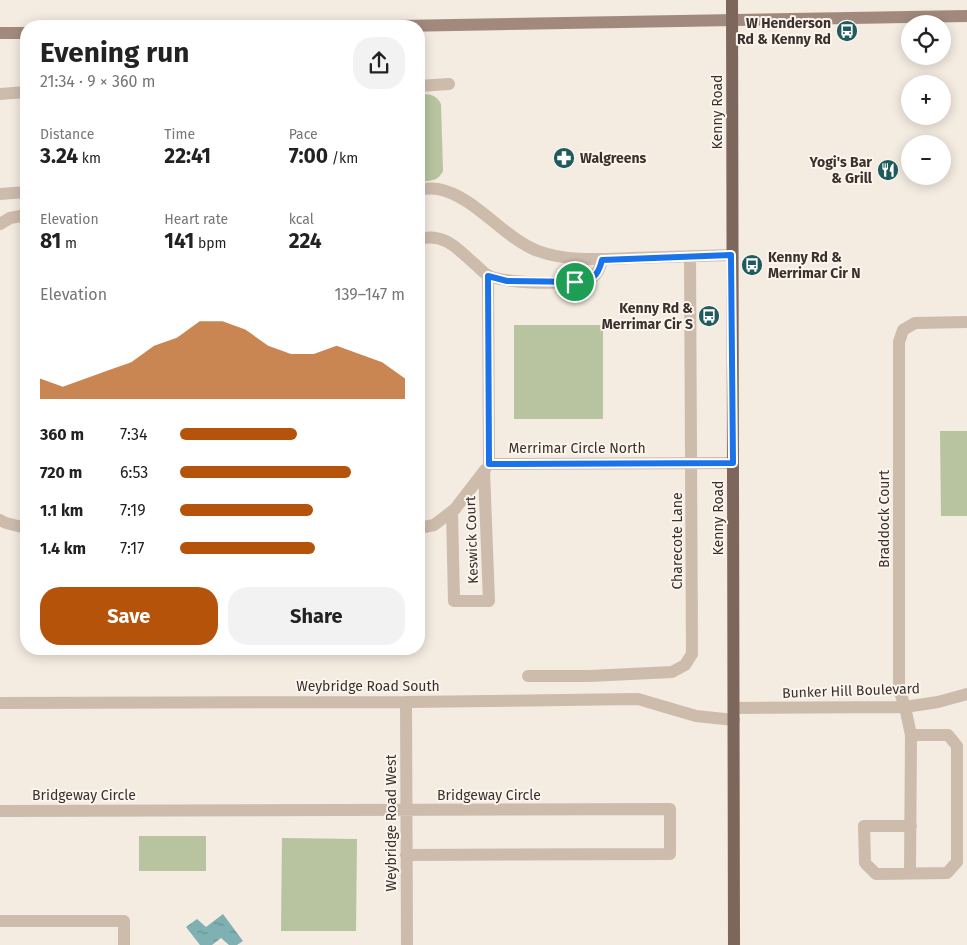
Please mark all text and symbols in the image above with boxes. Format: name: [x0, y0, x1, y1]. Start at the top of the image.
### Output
place label: W Henderson Rd & Kenny Rd: [737, 15, 831, 48]
map controls: [901, 15, 951, 185]
button: locate: [901, 15, 951, 65]
bus stop icon: W Henderson Rd & Kenny Rd: [835, 19, 859, 43]
text: Evening run: [40, 36, 189, 69]
button: share: [353, 37, 405, 89]
text: 21:34 · 9 × 360 m: [40, 72, 155, 91]
street label: Kenny Road: [709, 75, 726, 149]
button: +: [901, 75, 951, 125]
text: Distance: [40, 126, 94, 143]
text: Time: [164, 126, 195, 143]
text: Pace: [289, 126, 318, 143]
button: −: [901, 135, 951, 185]
text: 3.24: [40, 143, 78, 169]
text: 22:41: [164, 143, 211, 169]
text: 7:00: [289, 143, 328, 169]
pharmacy icon: Walgreens: [552, 146, 576, 170]
text: km: [78, 150, 101, 167]
text: /km: [328, 150, 358, 167]
place label: Walgreens: [580, 150, 647, 167]
place label: Yogi's Bar & Grill: [809, 154, 873, 187]
restaurant icon: Yogi's Bar & Grill: [876, 158, 900, 182]
text: Elevation: [40, 211, 99, 228]
text: Heart rate: [164, 211, 228, 228]
text: kcal: [289, 211, 314, 228]
text: 81: [40, 228, 61, 254]
text: 141: [164, 228, 194, 254]
text: 224: [289, 228, 322, 254]
text: m: [61, 235, 77, 252]
text: bpm: [194, 235, 227, 252]
place label: Kenny Rd & Merrimar Cir N: [768, 249, 861, 282]
bus stop icon: Kenny Rd & Merrimar Cir N: [740, 253, 764, 277]
pin: [554, 261, 596, 303]
icon: arrive: [561, 268, 589, 296]
text: Elevation: [40, 285, 107, 304]
text: 139–147 m: [335, 285, 405, 304]
place label: Kenny Rd & Merrimar Cir S: [602, 300, 693, 333]
bus stop icon: Kenny Rd & Merrimar Cir S: [697, 304, 721, 328]
text: 360 m: [40, 425, 84, 444]
text: 7:34: [120, 425, 148, 444]
street label: Merrimar Circle North: [508, 440, 646, 457]
text: 720 m: [40, 463, 82, 482]
text: 6:53: [120, 463, 148, 482]
street label: Braddock Court: [876, 469, 893, 568]
street label: Kenny Road: [710, 481, 727, 555]
street label: Charecote Lane: [669, 492, 686, 590]
street label: Keswick Court: [462, 495, 482, 584]
text: 1.1 km: [40, 501, 83, 520]
text: 7:19: [120, 501, 146, 520]
text: 1.4 km: [40, 539, 86, 558]
text: 7:17: [120, 539, 144, 558]
button: Save: [40, 587, 218, 645]
button: Share: [228, 587, 405, 645]
street label: Weybridge Road South: [296, 678, 440, 695]
street label: Bunker Hill Boulevard: [782, 680, 920, 702]
street label: Weybridge Road West: [383, 754, 400, 891]
street label: Bridgeway Circle: [32, 787, 136, 804]
street label: Bridgeway Circle: [437, 787, 541, 804]

